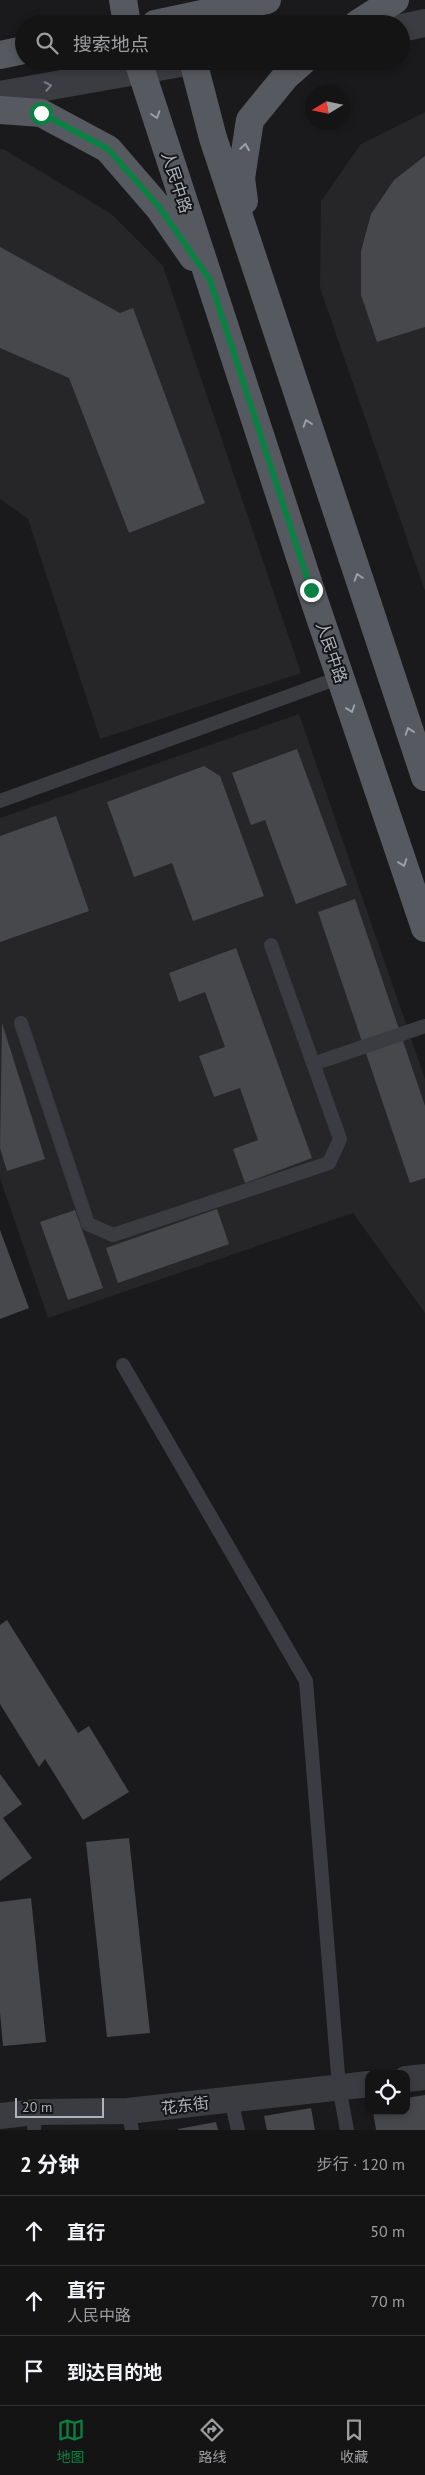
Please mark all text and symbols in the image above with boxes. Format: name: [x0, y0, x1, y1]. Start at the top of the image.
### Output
search box: [15, 15, 410, 70]
icon: search: [33, 29, 61, 57]
text: 搜索地点: [73, 32, 149, 56]
one-way arrow: [44, 82, 52, 92]
north arrow: [305, 85, 350, 130]
route start: [30, 102, 53, 125]
one-way arrow: [150, 111, 160, 119]
one-way arrow: [240, 143, 250, 151]
street label: 人民中路: [158, 148, 196, 216]
one-way arrow: [303, 419, 313, 428]
one-way arrow: [353, 574, 363, 582]
route end: [300, 579, 323, 602]
street label: 人民中路: [312, 618, 352, 686]
one-way arrow: [345, 704, 355, 713]
one-way arrow: [405, 728, 415, 736]
one-way arrow: [397, 858, 407, 867]
map controls: [365, 2070, 410, 2115]
button: locate: [365, 2070, 410, 2115]
street label: 花东街: [160, 2092, 210, 2118]
scale bar: [15, 2095, 104, 2118]
text: 20 m: [22, 2098, 52, 2116]
text: 2 分钟: [20, 2151, 79, 2178]
text: 步行 · 120 m: [317, 2154, 405, 2174]
icon: ahead: [20, 2217, 48, 2245]
text: 直行: [67, 2220, 105, 2244]
text: 50 m: [370, 2221, 405, 2241]
text: 直行: [67, 2278, 105, 2302]
icon: ahead: [20, 2287, 48, 2315]
text: 70 m: [370, 2291, 405, 2311]
text: 人民中路: [67, 2305, 131, 2325]
icon: arrive: [20, 2357, 48, 2385]
text: 到达目的地: [67, 2360, 162, 2384]
tab: 地图: [57, 2416, 85, 2466]
tab: 路线: [198, 2416, 226, 2466]
tab: 收藏: [340, 2416, 368, 2466]

